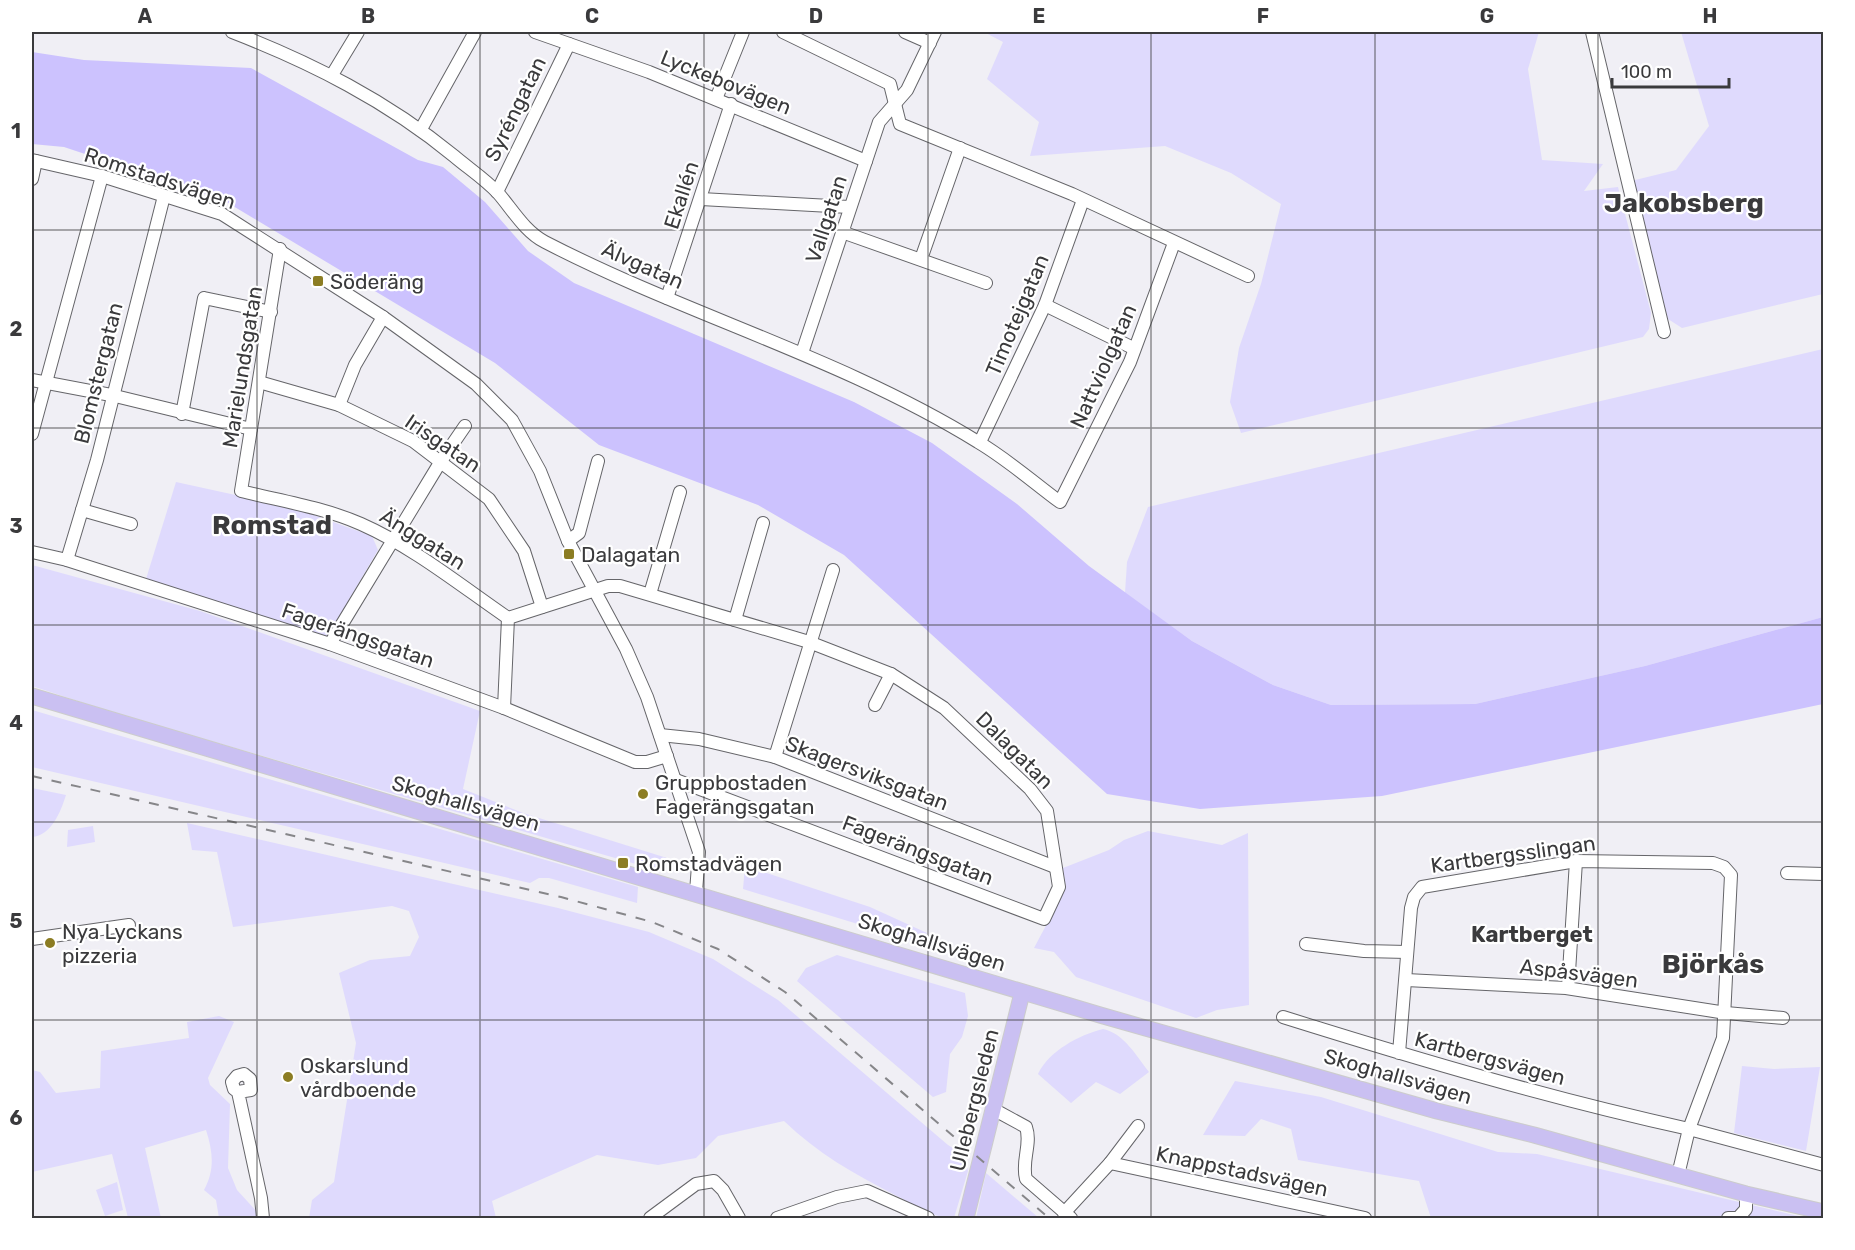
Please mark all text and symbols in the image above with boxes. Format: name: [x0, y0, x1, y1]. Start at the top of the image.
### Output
text: A: [138, 4, 153, 28]
text: B: [361, 4, 375, 28]
text: C: [585, 4, 599, 28]
text: D: [809, 4, 823, 28]
text: E: [1033, 4, 1045, 28]
text: F: [1257, 4, 1269, 28]
text: G: [1480, 4, 1494, 28]
text: H: [1703, 4, 1717, 28]
street label: Lyckebovägen: [657, 44, 795, 120]
scale bar: [1612, 51, 1729, 89]
street label: Syréngatan: [479, 53, 551, 165]
text: 100 m: [1621, 61, 1672, 83]
text: 1: [11, 119, 21, 143]
street label: Romstadsvägen: [81, 142, 239, 214]
street label: Ekallén: [658, 158, 704, 232]
street label: Vallgatan: [800, 172, 852, 266]
district label: Jakobsberg: [1604, 187, 1764, 219]
street label: Älvgatan: [598, 236, 688, 294]
street label: Timotejgatan: [980, 250, 1054, 380]
place label: Söderäng: [330, 269, 424, 294]
marker: Söderäng: [311, 274, 325, 288]
street label: Marielundsgatan: [217, 284, 267, 450]
street label: Blomstergatan: [68, 300, 128, 446]
street label: Nattviolgatan: [1065, 300, 1141, 432]
text: 2: [10, 317, 23, 341]
street label: Irisgatan: [400, 409, 486, 477]
street label: Änggatan: [376, 503, 470, 575]
district label: Romstad: [212, 509, 332, 541]
text: 3: [9, 514, 23, 538]
place label: Dalagatan: [581, 542, 680, 567]
marker: Dalagatan: [562, 547, 576, 561]
street label: Fagerängsgatan: [279, 597, 437, 673]
street label: Dalagatan: [971, 706, 1059, 794]
text: 4: [9, 711, 23, 735]
street label: Skagersviksgatan: [782, 730, 952, 816]
street label: Skoghallsvägen: [389, 770, 543, 836]
place label: Gruppbostaden Fagerängsgatan: [655, 770, 814, 819]
marker: Gruppbostaden Fagerängsgatan: [636, 787, 650, 801]
street label: Fagerängsgatan: [839, 810, 997, 890]
street label: Kartbergsslingan: [1429, 830, 1597, 878]
place label: Romstadvägen: [635, 851, 782, 876]
marker: Romstadvägen: [616, 856, 630, 870]
street label: Skoghallsvägen: [855, 908, 1009, 976]
text: 5: [10, 909, 23, 933]
place label: Nya Lyckans pizzeria: [62, 919, 183, 968]
district label: Kartberget: [1471, 921, 1593, 948]
marker: Nya Lyckans pizzeria: [43, 936, 57, 950]
district label: Björkås: [1662, 948, 1764, 980]
street label: Aspåsvägen: [1518, 953, 1640, 993]
street label: Ullebergsleden: [944, 1026, 1004, 1174]
street label: Kartbergsvägen: [1412, 1026, 1568, 1090]
street label: Skoghallsvägen: [1321, 1043, 1475, 1109]
place label: Oskarslund vårdboende: [300, 1053, 416, 1102]
marker: Oskarslund vårdboende: [281, 1070, 295, 1084]
text: 6: [9, 1106, 23, 1130]
street label: Knappstadsvägen: [1154, 1141, 1330, 1201]

